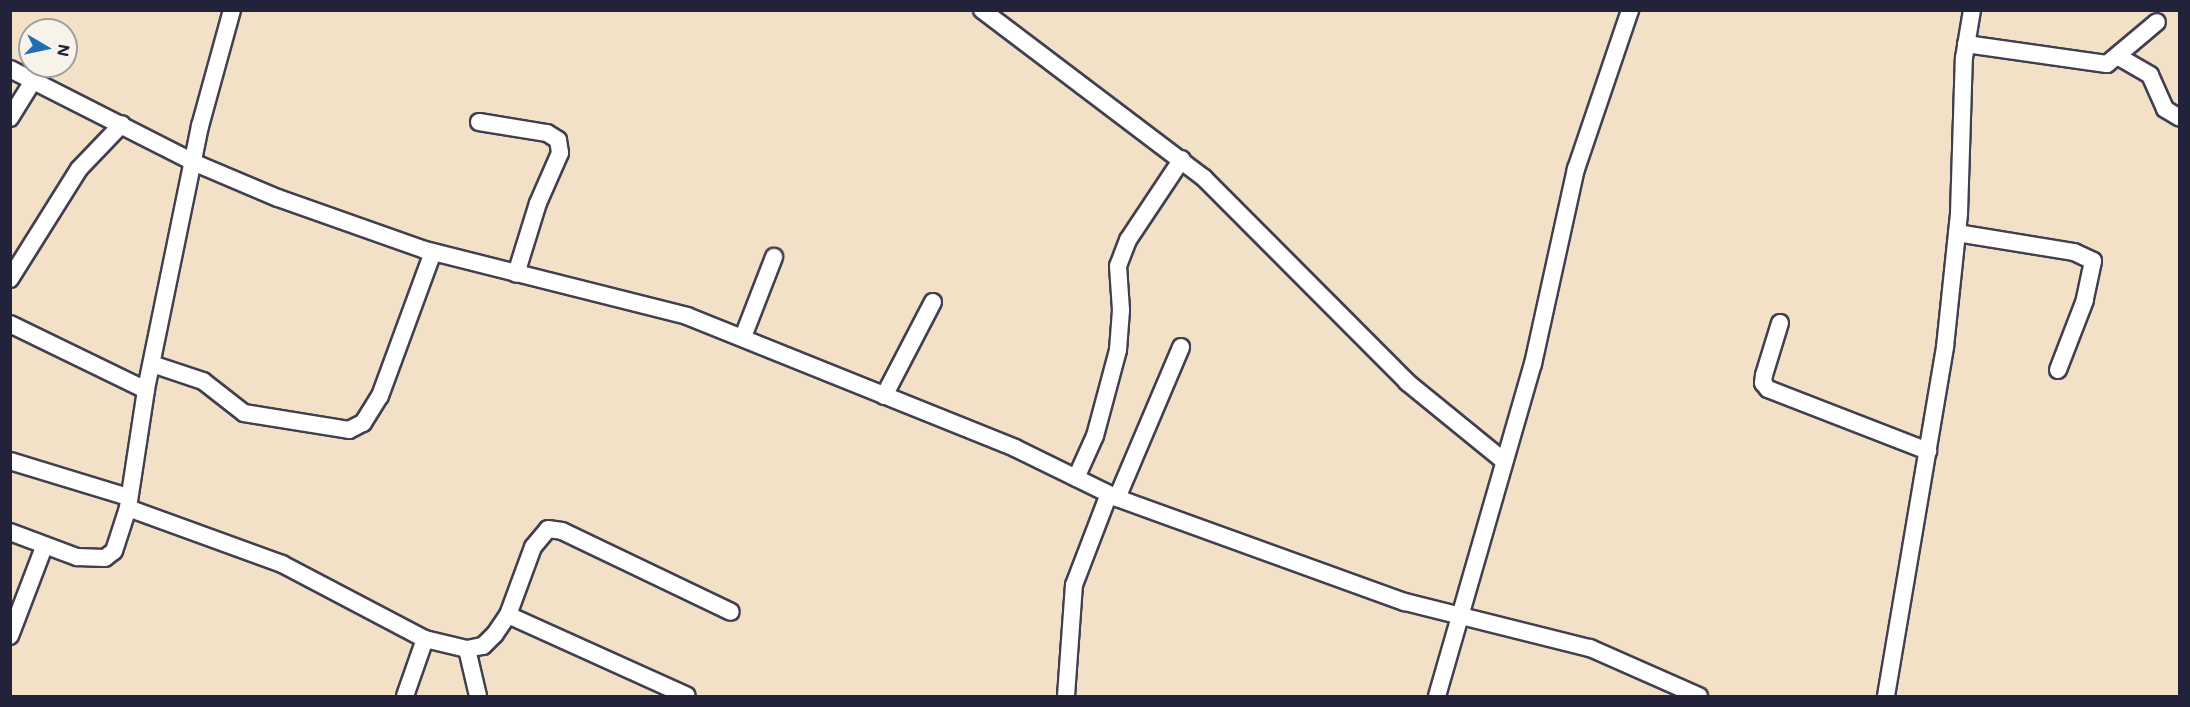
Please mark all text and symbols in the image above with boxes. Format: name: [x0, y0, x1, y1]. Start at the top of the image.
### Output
north arrow: [18, 18, 78, 78]
text: N: [53, 43, 76, 58]

